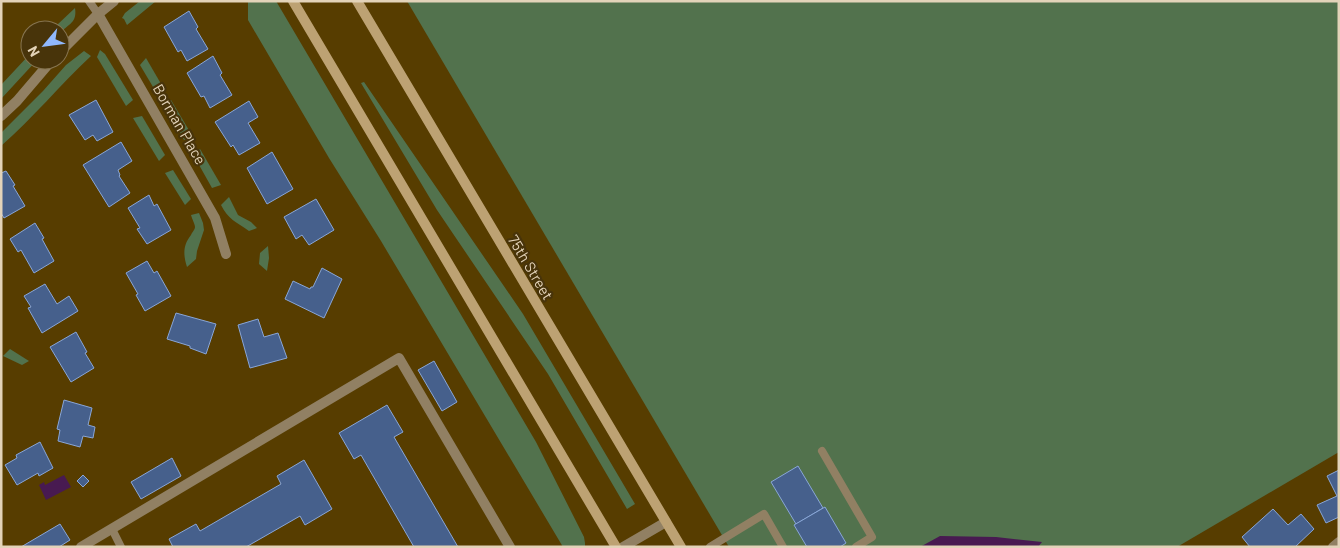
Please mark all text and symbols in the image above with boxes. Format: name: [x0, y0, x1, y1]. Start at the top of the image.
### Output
north arrow: [20, 20, 70, 70]
text: N: [24, 43, 43, 60]
street label: Borman Place: [150, 81, 210, 167]
street label: 75th Street: [505, 231, 557, 303]

